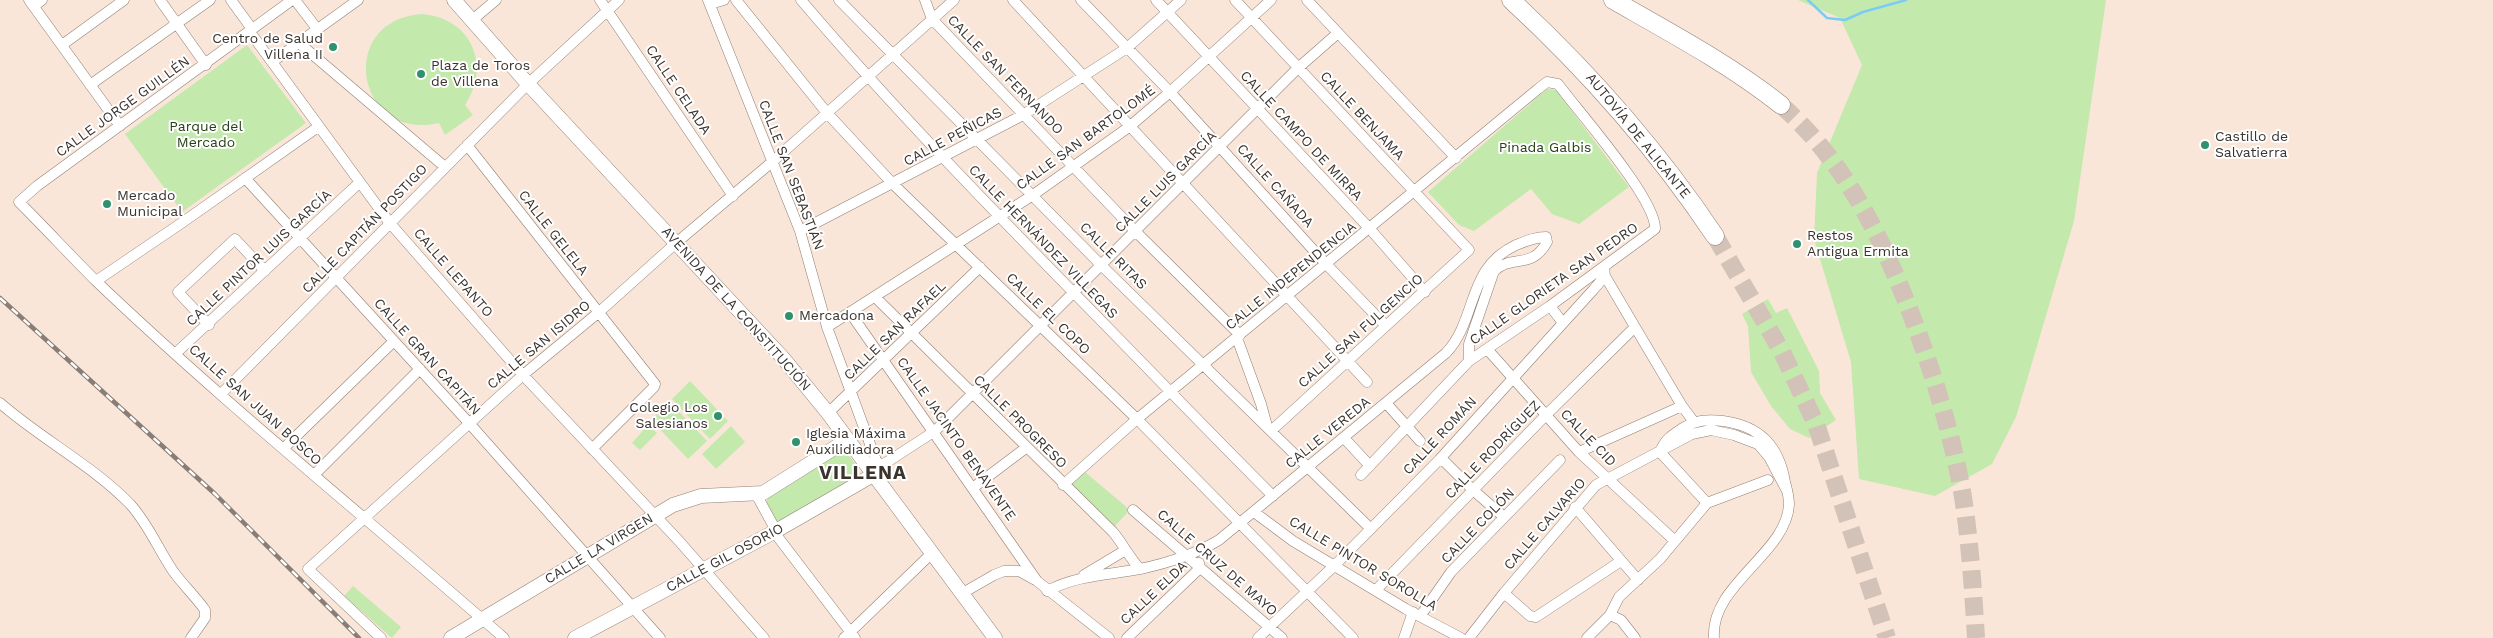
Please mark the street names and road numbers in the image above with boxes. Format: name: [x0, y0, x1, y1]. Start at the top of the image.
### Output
street label: CALLE SAN FERNANDO: [944, 12, 1066, 138]
street label: CALLE CELADA: [642, 42, 714, 138]
street label: CALLE JORGE GUILLÉN: [53, 53, 193, 161]
street label: CALLE CAMPO DE MIRRA: [1236, 68, 1366, 204]
street label: CALLE BENJAMA: [1316, 68, 1408, 164]
street label: AUTOVÍA DE ALICANTE: [1582, 70, 1694, 202]
street label: CALLE SAN BARTOLOMÉ: [1013, 82, 1159, 194]
street label: CALLE SAN SEBASTIÁN: [755, 98, 827, 252]
street label: CALLE PEÑICAS: [901, 104, 1005, 170]
street label: CALLE LUIS GARCÍA: [1112, 128, 1220, 236]
street label: CALLE CAÑADA: [1233, 141, 1317, 231]
street label: CALLE CAPITÁN POSTIGO: [299, 161, 431, 297]
street label: CALLE HERNÁNDEZ VILLEGAS: [965, 162, 1121, 322]
street label: CALLE PINTOR LUIS GARCÍA: [183, 186, 335, 330]
street label: CALLE GELELA: [515, 187, 591, 279]
street label: CALLE INDEPENDENCIA: [1222, 218, 1360, 334]
street label: CALLE RITAS: [1076, 219, 1150, 293]
street label: CALLE GLORIETA SAN PEDRO: [1466, 219, 1642, 349]
street label: AVENIDA DE LA CONSTITUCIÓN: [658, 223, 814, 395]
street label: CALLE LEPANTO: [410, 225, 496, 321]
street label: CALLE EL COPO: [1002, 270, 1094, 358]
street label: CALLE SAN FULGENCIO: [1295, 270, 1427, 392]
street label: CALLE SAN RAFAEL: [841, 278, 949, 384]
street label: CALLE GRAN CAPITÁN: [370, 295, 484, 419]
street label: CALLE SAN ISIDRO: [484, 297, 594, 393]
street label: CALLE SAN JUAN BOSCO: [185, 341, 325, 469]
street label: CALLE JACINTO BENAVENTE: [893, 354, 1019, 524]
street label: CALLE PROGRESO: [970, 372, 1070, 472]
street label: CALLE VEREDA: [1282, 394, 1374, 472]
street label: CALLE ROMÁN: [1400, 394, 1480, 478]
street label: CALLE RODRÍGUEZ: [1442, 397, 1544, 503]
street label: CALLE CID: [1557, 406, 1619, 470]
street label: CALLE CALVARIO: [1500, 475, 1590, 573]
street label: CALLE COLÓN: [1438, 485, 1518, 567]
street label: CALLE CRUZ DE MAYO: [1153, 506, 1281, 620]
street label: CALLE LA VIRGEN: [542, 510, 656, 588]
street label: CALLE PINTOR SOROLLA: [1286, 513, 1440, 615]
street label: CALLE GIL OSORIO: [663, 520, 787, 596]
street label: CALLE ELDA: [1117, 558, 1191, 628]

